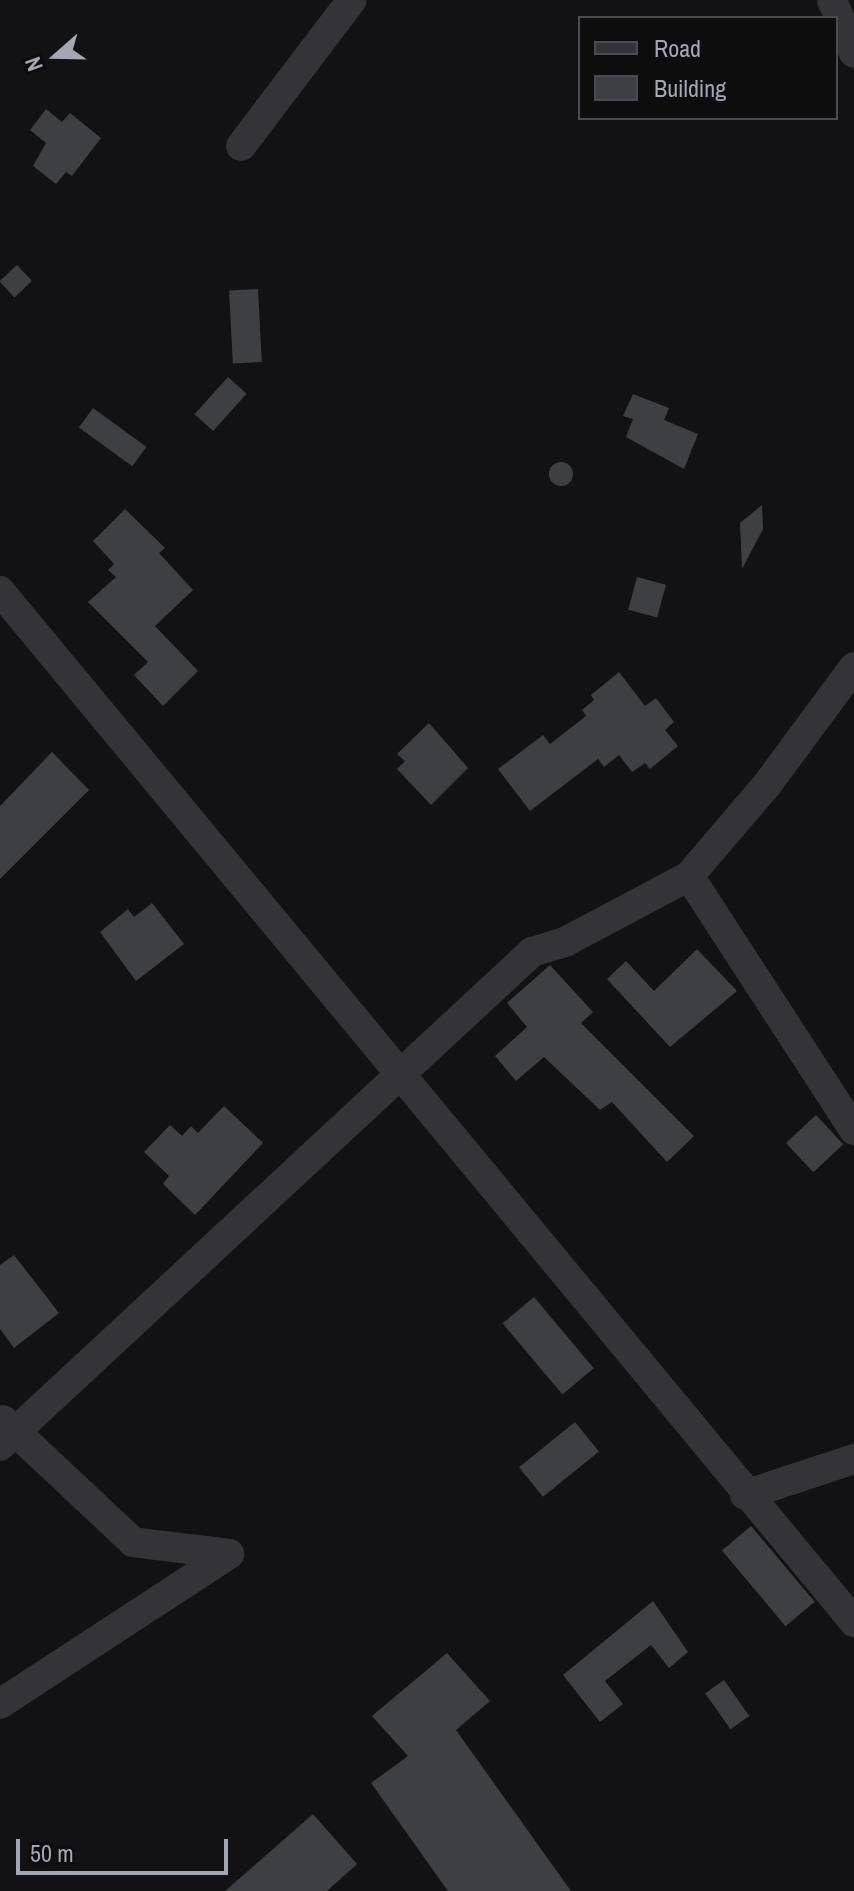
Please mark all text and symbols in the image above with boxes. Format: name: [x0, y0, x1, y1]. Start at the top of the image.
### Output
north arrow: [16, 16, 96, 96]
legend: [578, 16, 838, 120]
text: Road: [654, 32, 701, 64]
text: N: [17, 53, 50, 75]
text: Building: [654, 72, 726, 104]
scale bar: [20, 1823, 232, 1873]
text: 50 m: [30, 1837, 74, 1869]

